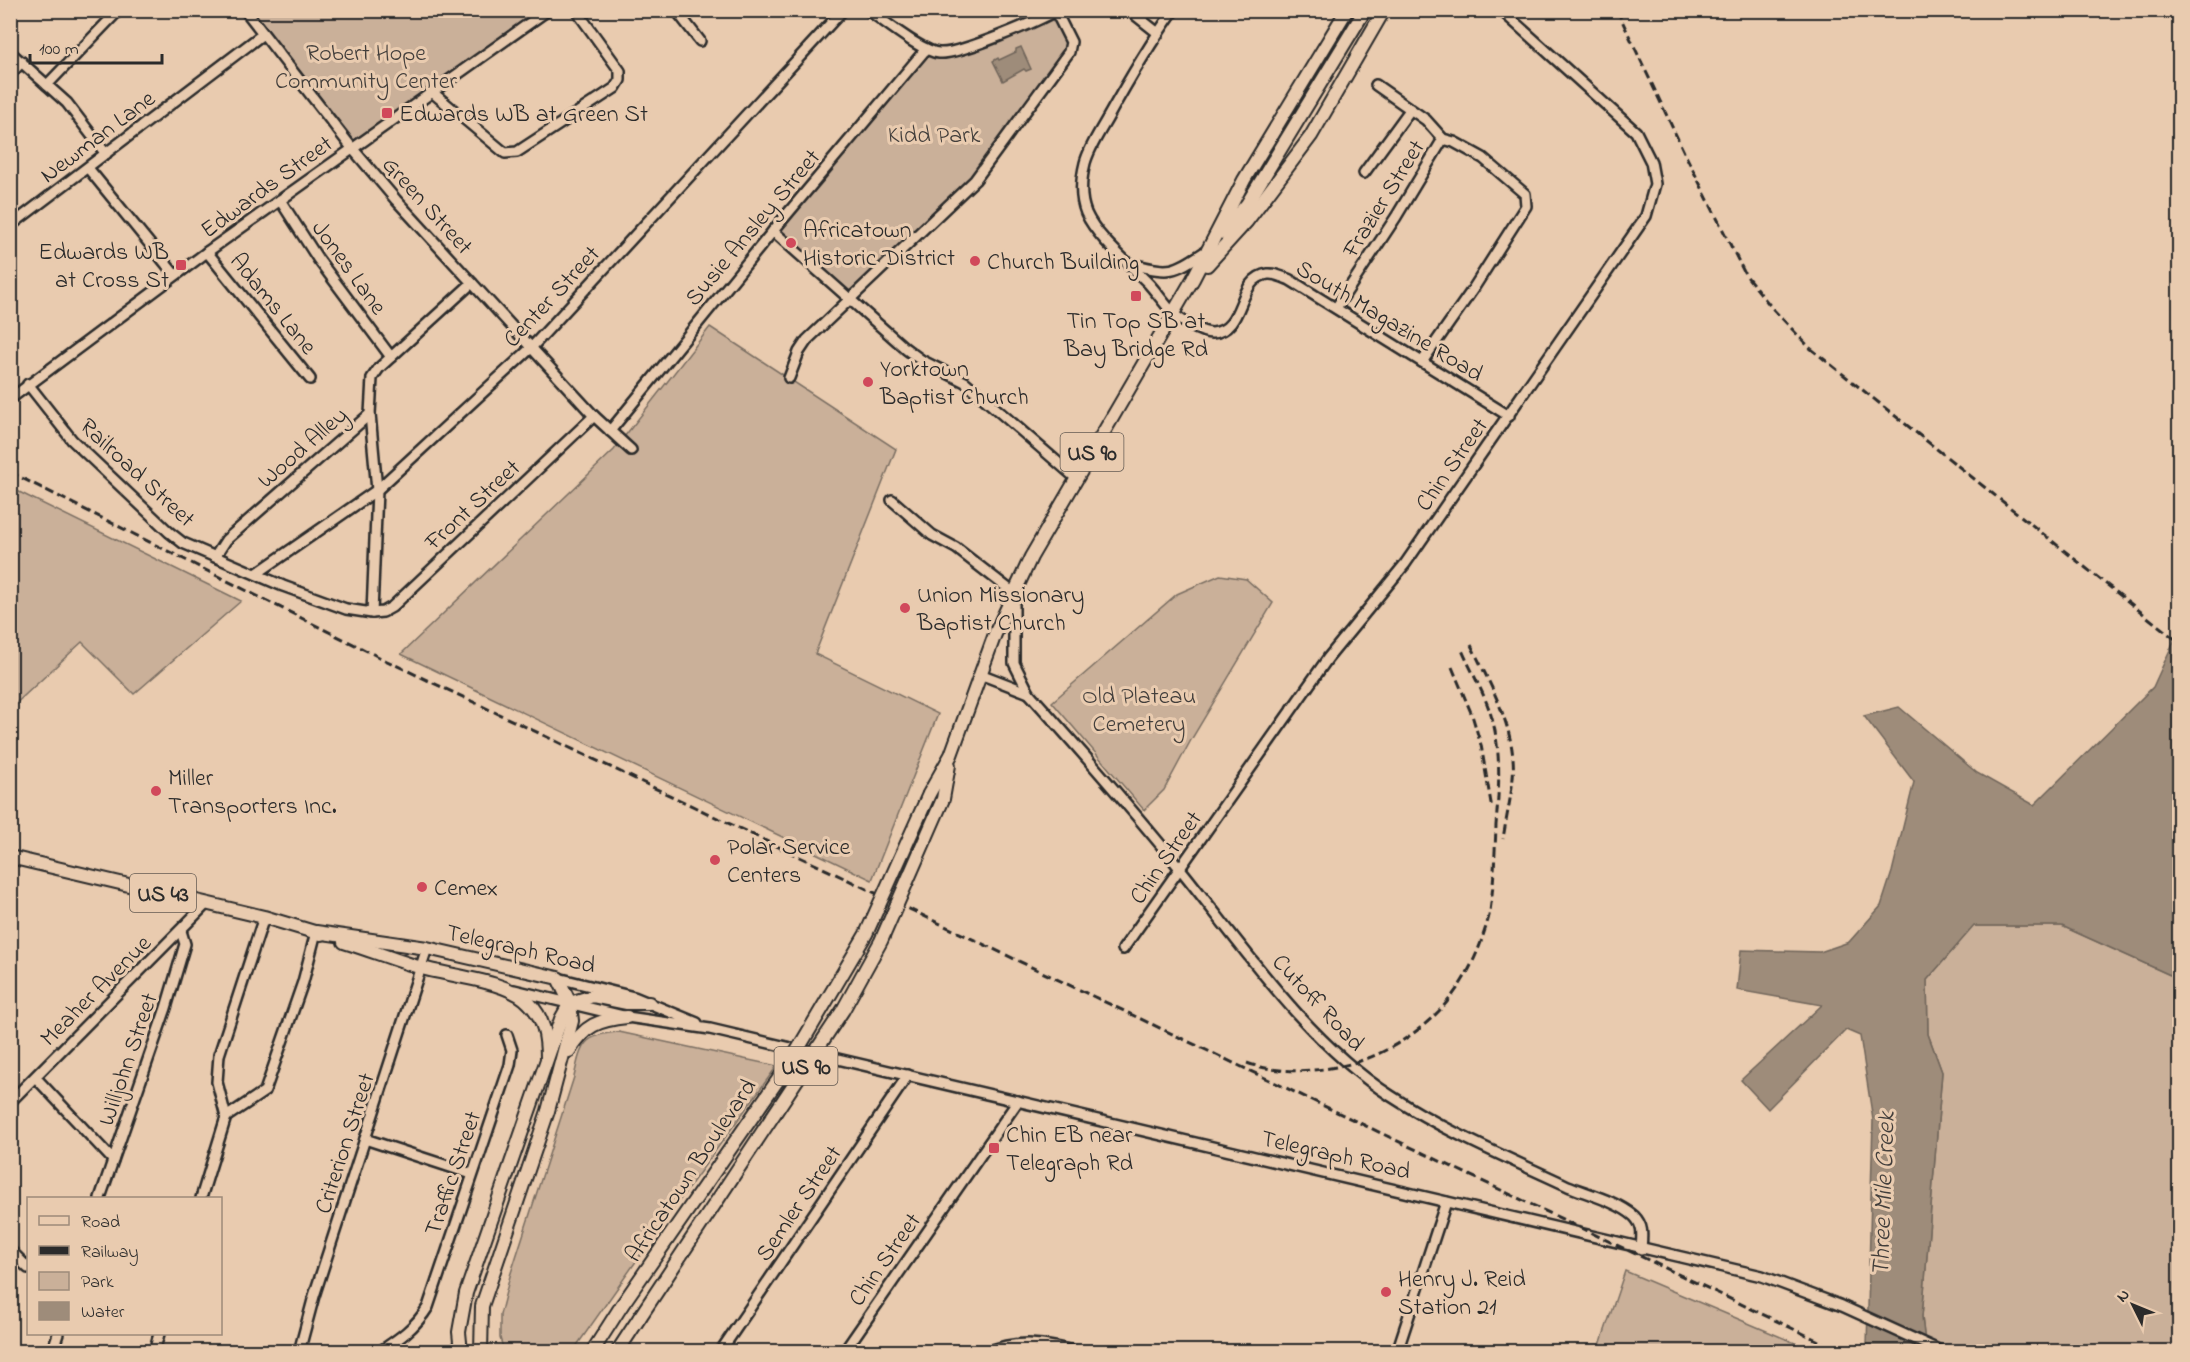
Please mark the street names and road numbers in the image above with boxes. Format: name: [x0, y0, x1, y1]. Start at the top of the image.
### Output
street label: Newman Lane: [33, 83, 164, 193]
street label: Edwards Street: [194, 128, 341, 248]
street label: Frazier Street: [1334, 134, 1435, 266]
street label: Susie Ansley Street: [678, 142, 831, 315]
street label: Green Street: [372, 150, 480, 264]
street label: Jones Lane: [302, 214, 394, 323]
street label: Center Street: [496, 239, 609, 357]
street label: Adams Lane: [220, 246, 324, 363]
street label: South Magazine Road: [1288, 252, 1490, 392]
street label: Wood Alley: [251, 400, 357, 499]
street label: Railroad Street: [70, 411, 202, 537]
street label: Chin Street: [1408, 411, 1498, 519]
road number: US 90: [1060, 433, 1124, 471]
street label: Front Street: [417, 452, 529, 560]
street label: Chin Street: [1122, 804, 1212, 912]
road number: US 43: [130, 874, 196, 912]
street label: Telegraph Road: [442, 916, 599, 985]
street label: Meaher Avenue: [33, 928, 161, 1056]
street label: Cutoff Road: [1262, 947, 1372, 1061]
street label: Willjohn Street: [90, 989, 168, 1131]
road number: US 90: [774, 1047, 838, 1085]
street label: Criterion Street: [307, 1069, 386, 1219]
street label: Africatown Boulevard: [617, 1072, 767, 1270]
street label: Traffic Street: [417, 1107, 492, 1241]
street label: Telegraph Road: [1257, 1122, 1414, 1191]
street label: Semler Street: [748, 1139, 852, 1270]
street label: Chin Street: [841, 1206, 931, 1314]

